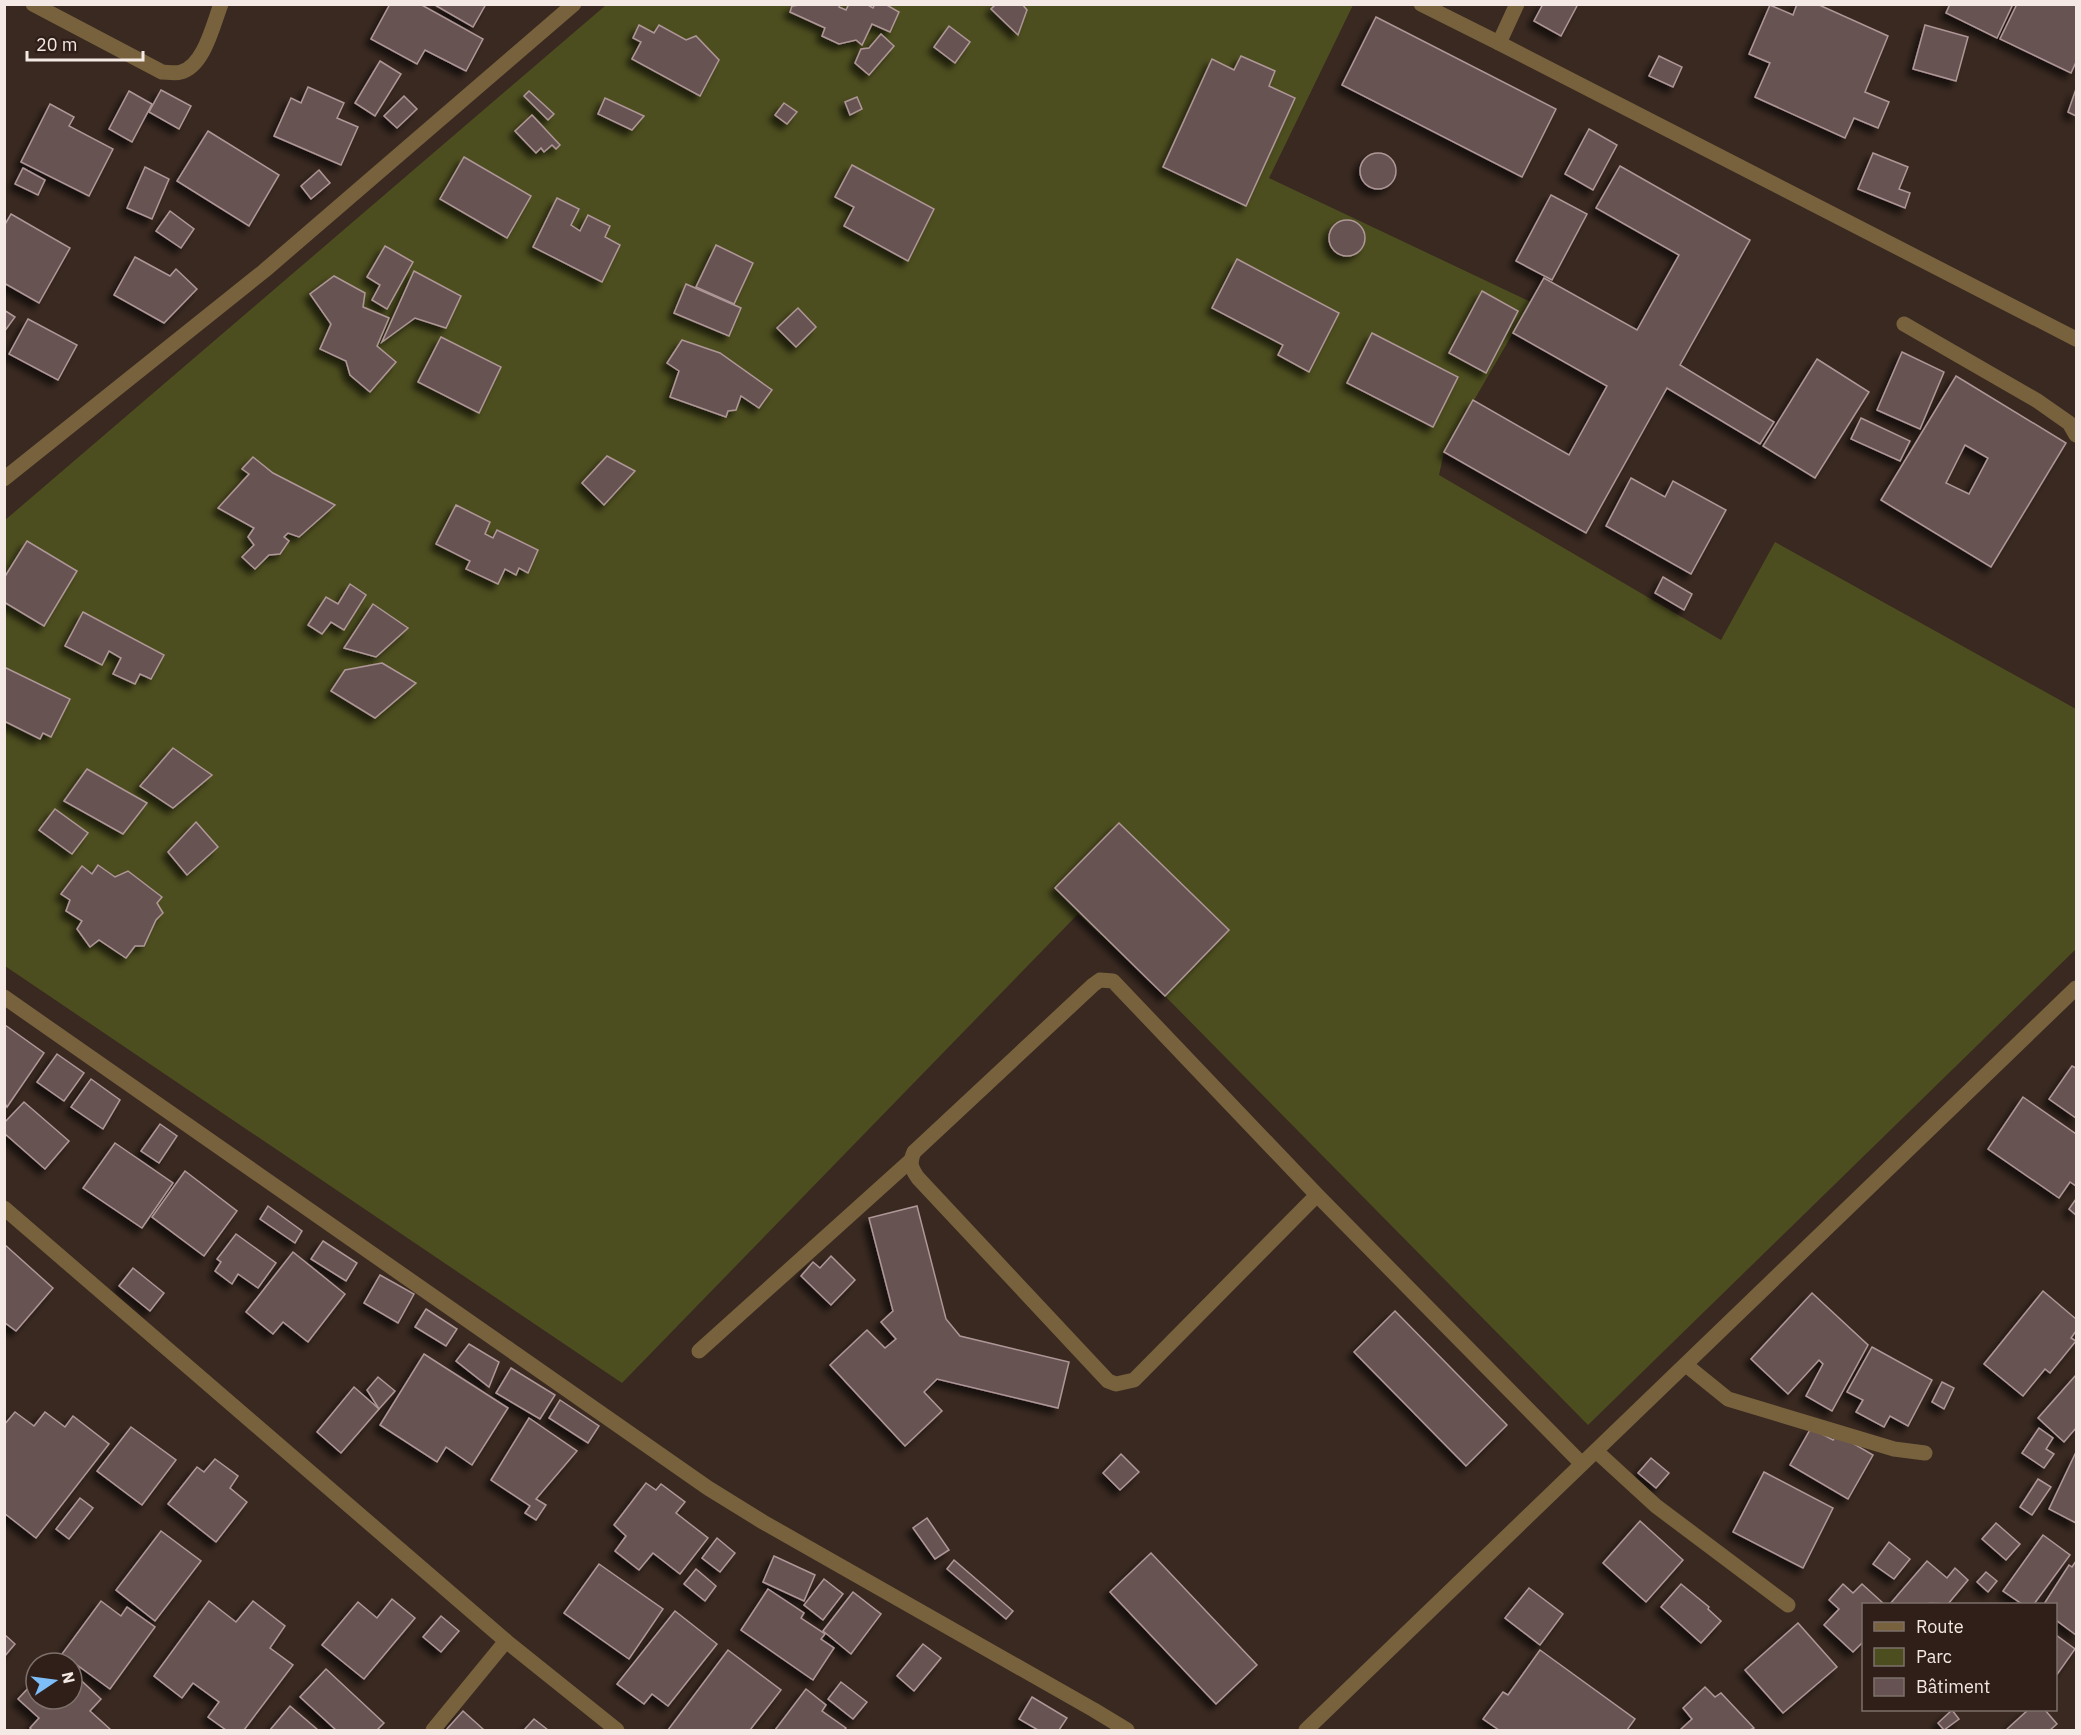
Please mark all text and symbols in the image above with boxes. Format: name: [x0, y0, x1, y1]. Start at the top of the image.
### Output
scale bar: [27, 24, 142, 62]
text: 20 m: [36, 33, 78, 56]
legend: [1862, 1603, 2057, 1711]
text: Route: [1916, 1615, 1964, 1638]
text: Parc: [1916, 1645, 1952, 1668]
north arrow: [24, 1651, 84, 1711]
text: N: [58, 1670, 80, 1686]
text: Bâtiment: [1916, 1675, 1990, 1698]

